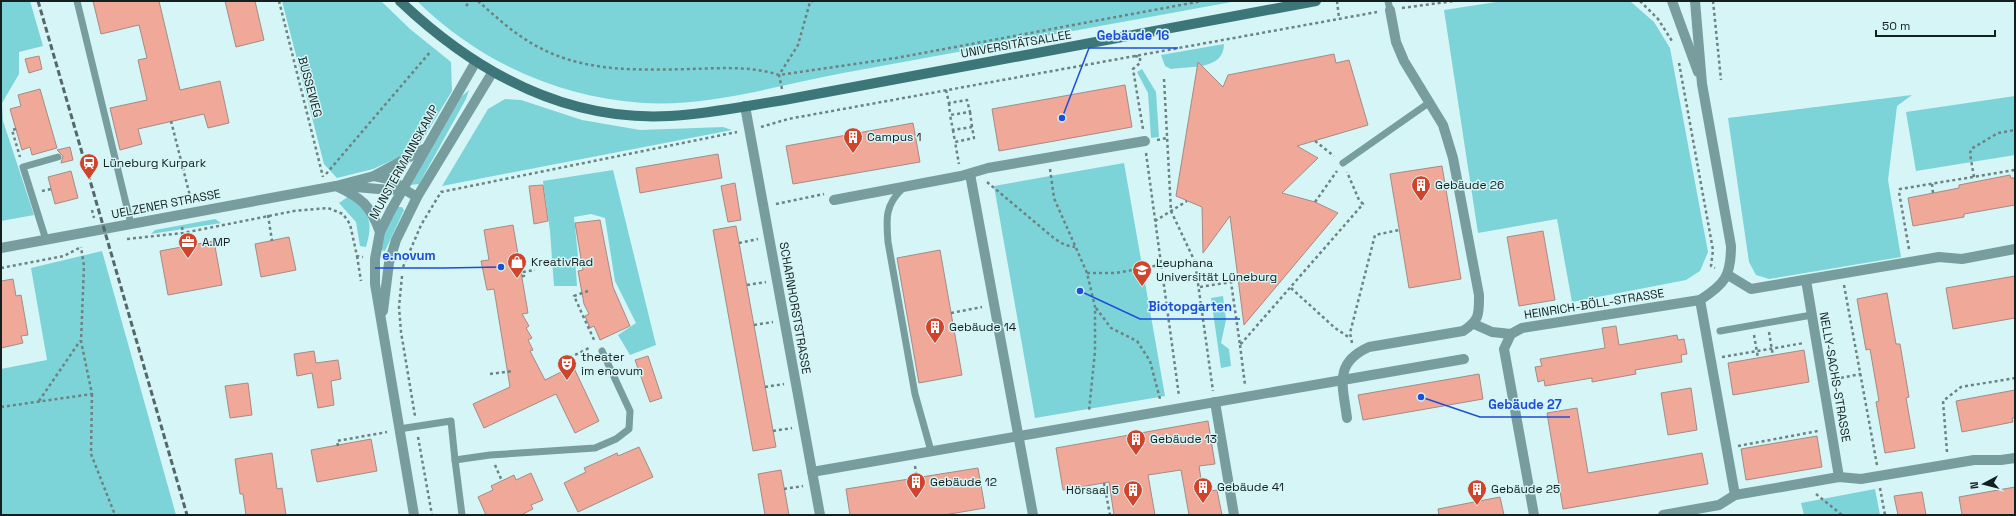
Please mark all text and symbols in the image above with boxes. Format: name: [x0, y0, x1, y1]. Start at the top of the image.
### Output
scale bar: [1876, 12, 1995, 38]
text: 50 m: [1882, 18, 1910, 34]
callout: Gebäude 16: [1089, 23, 1178, 48]
street label: UNIVERSITÄTSALLEE: [959, 26, 1073, 62]
text: Gebäude 16: [1097, 27, 1169, 44]
street label: BUSSEWEG: [294, 55, 326, 119]
street label: MUNSTERMANNSKAMP: [366, 102, 442, 222]
building icon: Campus 1: [842, 126, 864, 154]
place label: Campus 1: [867, 129, 921, 145]
station icon: Lüneburg Kurpark: [78, 152, 100, 180]
place label: Lüneburg Kurpark: [103, 155, 207, 171]
building icon: Gebäude 26: [1410, 174, 1432, 202]
place label: Gebäude 26: [1435, 177, 1504, 193]
street label: UELZENER STRASSE: [110, 186, 222, 222]
office icon: A.MP: [177, 231, 199, 259]
place label: A.MP: [202, 234, 230, 250]
street label: SCHARNHORSTSTRASSE: [775, 241, 815, 376]
callout: e.novum: [375, 243, 444, 268]
text: e.novum: [382, 247, 436, 264]
shop icon: KreativRad: [506, 251, 528, 279]
place label: KreativRad: [531, 254, 593, 270]
place label: Leuphana Universität Lüneburg: [1156, 255, 1277, 285]
school or university icon: Leuphana Universität Lüneburg: [1131, 259, 1153, 287]
street label: HEINRICH-BÖLL-STRASSE: [1523, 285, 1665, 323]
callout: Biotopgarten: [1140, 294, 1240, 319]
text: Biotopgarten: [1148, 298, 1232, 315]
street label: NELLY-SACHS-STRASSE: [1816, 311, 1854, 444]
building icon: Gebäude 14: [924, 316, 946, 344]
place label: Gebäude 14: [949, 319, 1017, 335]
place label: theater im enovum: [581, 349, 643, 379]
theatre icon: theater im enovum: [556, 353, 578, 381]
callout: Gebäude 27: [1480, 392, 1570, 417]
text: Gebäude 27: [1488, 396, 1562, 413]
building icon: Gebäude 13: [1125, 428, 1147, 456]
place label: Gebäude 13: [1150, 431, 1217, 447]
north arrow: [1964, 464, 2004, 504]
building icon: Gebäude 12: [905, 471, 927, 499]
place label: Gebäude 12: [930, 474, 997, 490]
building icon: Gebäude 41: [1192, 476, 1214, 504]
building icon: Gebäude 25: [1466, 478, 1488, 506]
building icon: Hörsaal 5: [1122, 479, 1144, 507]
place label: Gebäude 41: [1217, 479, 1284, 495]
place label: Gebäude 25: [1491, 481, 1560, 497]
text: N: [1967, 481, 1981, 490]
place label: Hörsaal 5: [1066, 482, 1119, 498]

